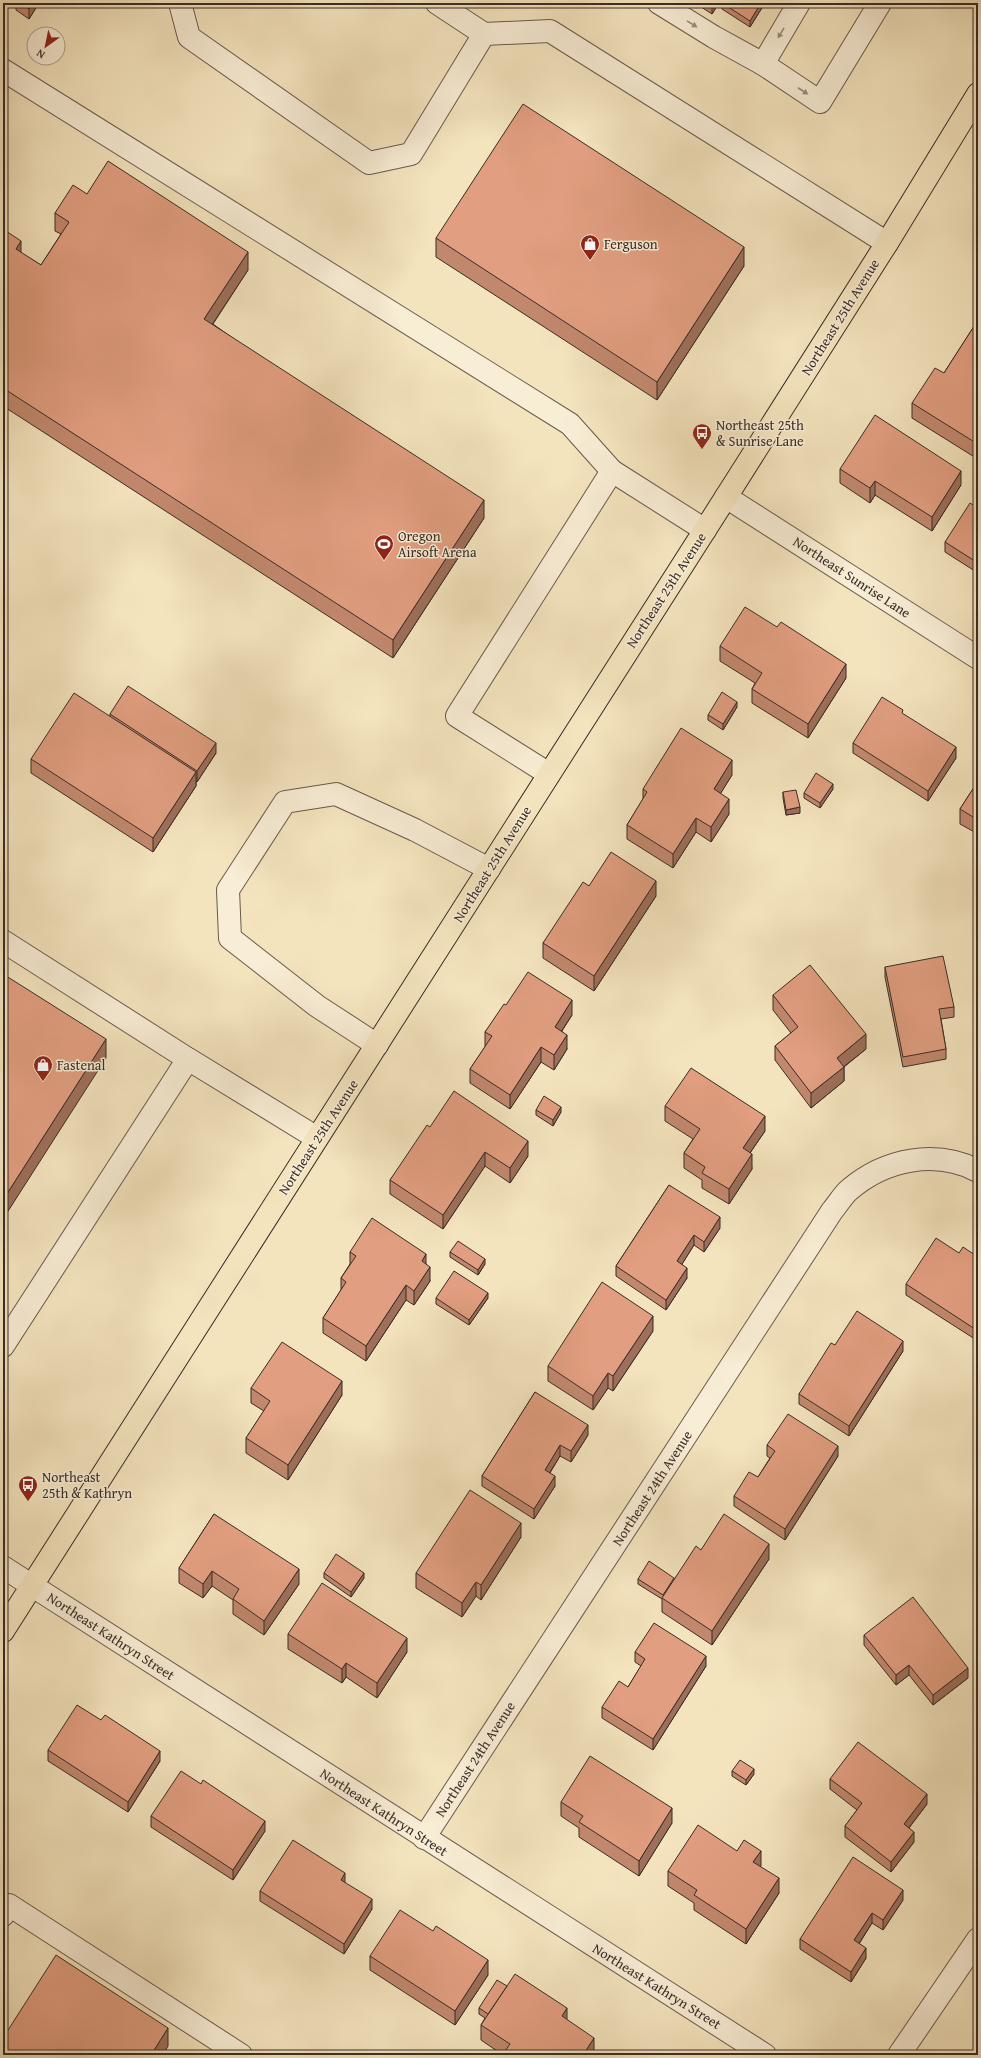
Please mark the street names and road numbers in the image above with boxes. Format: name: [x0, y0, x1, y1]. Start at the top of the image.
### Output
street label: Northeast 25th Avenue: [796, 255, 884, 379]
street label: Northeast 25th Avenue: [621, 528, 711, 652]
street label: Northeast Sunrise Lane: [789, 531, 915, 623]
street label: Northeast 25th Avenue: [448, 802, 536, 926]
street label: Northeast 25th Avenue: [273, 1075, 363, 1199]
street label: Northeast 24th Avenue: [607, 1426, 697, 1550]
street label: Northeast Kathryn Street: [43, 1587, 179, 1685]
street label: Northeast 24th Avenue: [430, 1697, 520, 1821]
street label: Northeast Kathryn Street: [316, 1763, 452, 1861]
street label: Northeast Kathryn Street: [589, 1938, 725, 2034]

